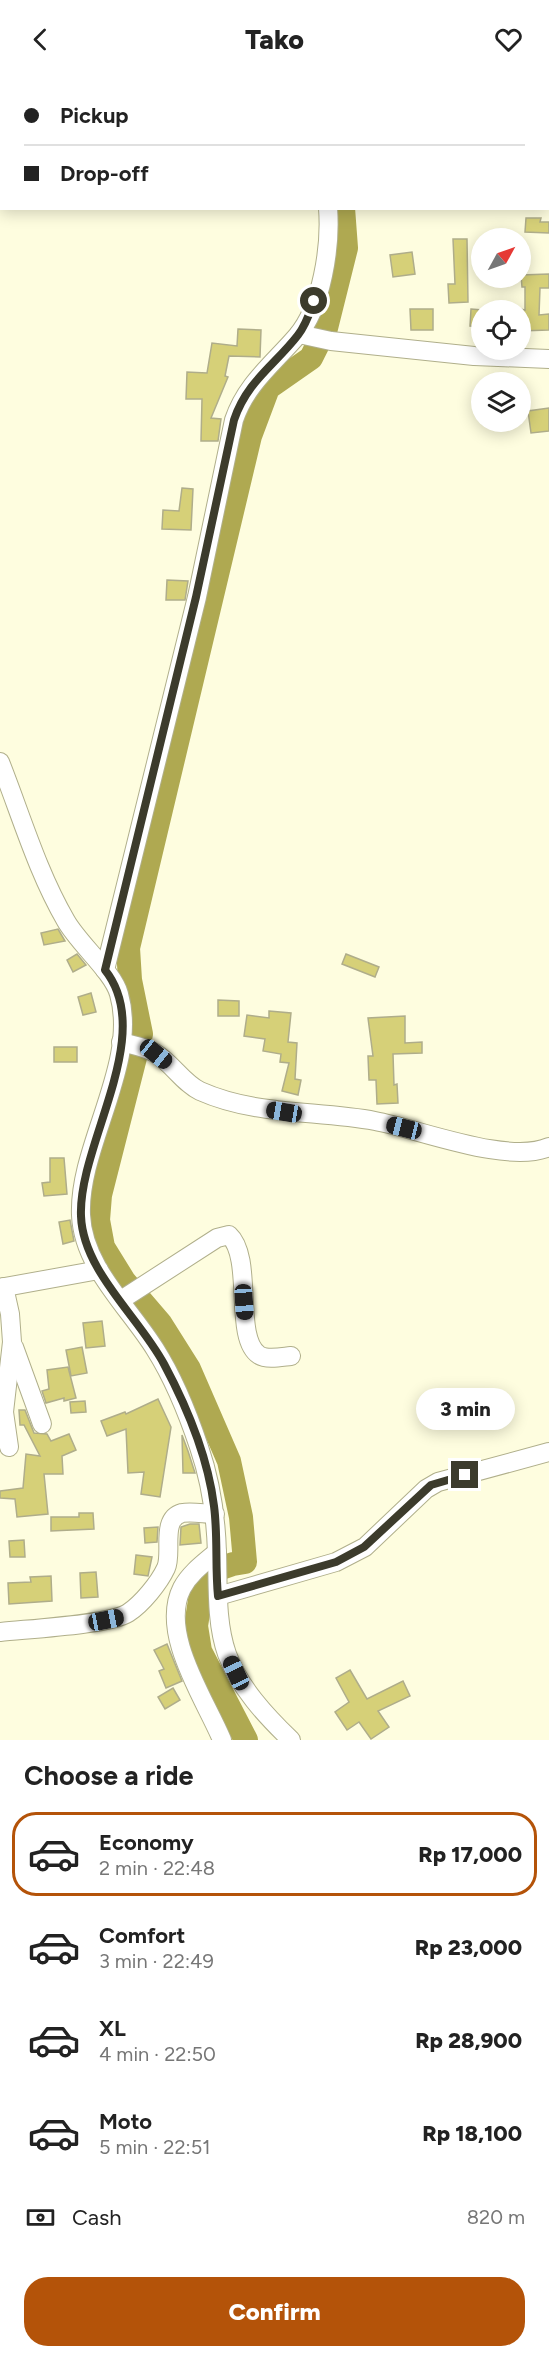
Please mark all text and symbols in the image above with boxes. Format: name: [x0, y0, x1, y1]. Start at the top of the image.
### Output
icon: back: [24, 23, 57, 56]
text: Tako: [245, 23, 304, 56]
icon: heart: [492, 23, 525, 56]
text: Pickup: [60, 102, 129, 129]
text: Drop-off: [60, 160, 149, 187]
north arrow: [471, 228, 531, 288]
map controls: [471, 228, 531, 432]
route start: [300, 287, 327, 314]
button: locate: [471, 300, 531, 360]
button: layers: [471, 372, 531, 432]
car: [136, 1036, 176, 1072]
car: [265, 1100, 303, 1124]
car: [384, 1115, 424, 1141]
car: [234, 1283, 254, 1321]
callout: 3 min: [416, 1388, 514, 1430]
text: 3 min: [440, 1397, 491, 1421]
route end: [451, 1461, 478, 1488]
car: [87, 1608, 125, 1632]
car: [220, 1653, 252, 1693]
text: Choose a ride: [24, 1759, 193, 1792]
icon: car: [27, 1827, 81, 1881]
text: Economy: [99, 1829, 194, 1856]
text: Rp 17,000: [418, 1841, 522, 1868]
text: 2 min · 22:48: [99, 1856, 215, 1880]
icon: car: [27, 1920, 81, 1974]
text: Comfort: [99, 1922, 185, 1949]
text: Rp 23,000: [415, 1934, 522, 1961]
text: 3 min · 22:49: [99, 1949, 214, 1973]
icon: car: [27, 2013, 81, 2067]
text: XL: [99, 2015, 126, 2042]
text: Rp 28,900: [415, 2027, 522, 2054]
text: 4 min · 22:50: [99, 2042, 216, 2066]
icon: car: [27, 2106, 81, 2160]
text: Moto: [99, 2108, 152, 2135]
text: Rp 18,100: [422, 2120, 522, 2147]
text: 5 min · 22:51: [99, 2135, 210, 2159]
icon: cash: [24, 2201, 57, 2234]
text: Cash: [72, 2204, 122, 2231]
text: 820 m: [467, 2205, 525, 2229]
button: Confirm: [24, 2277, 525, 2346]

